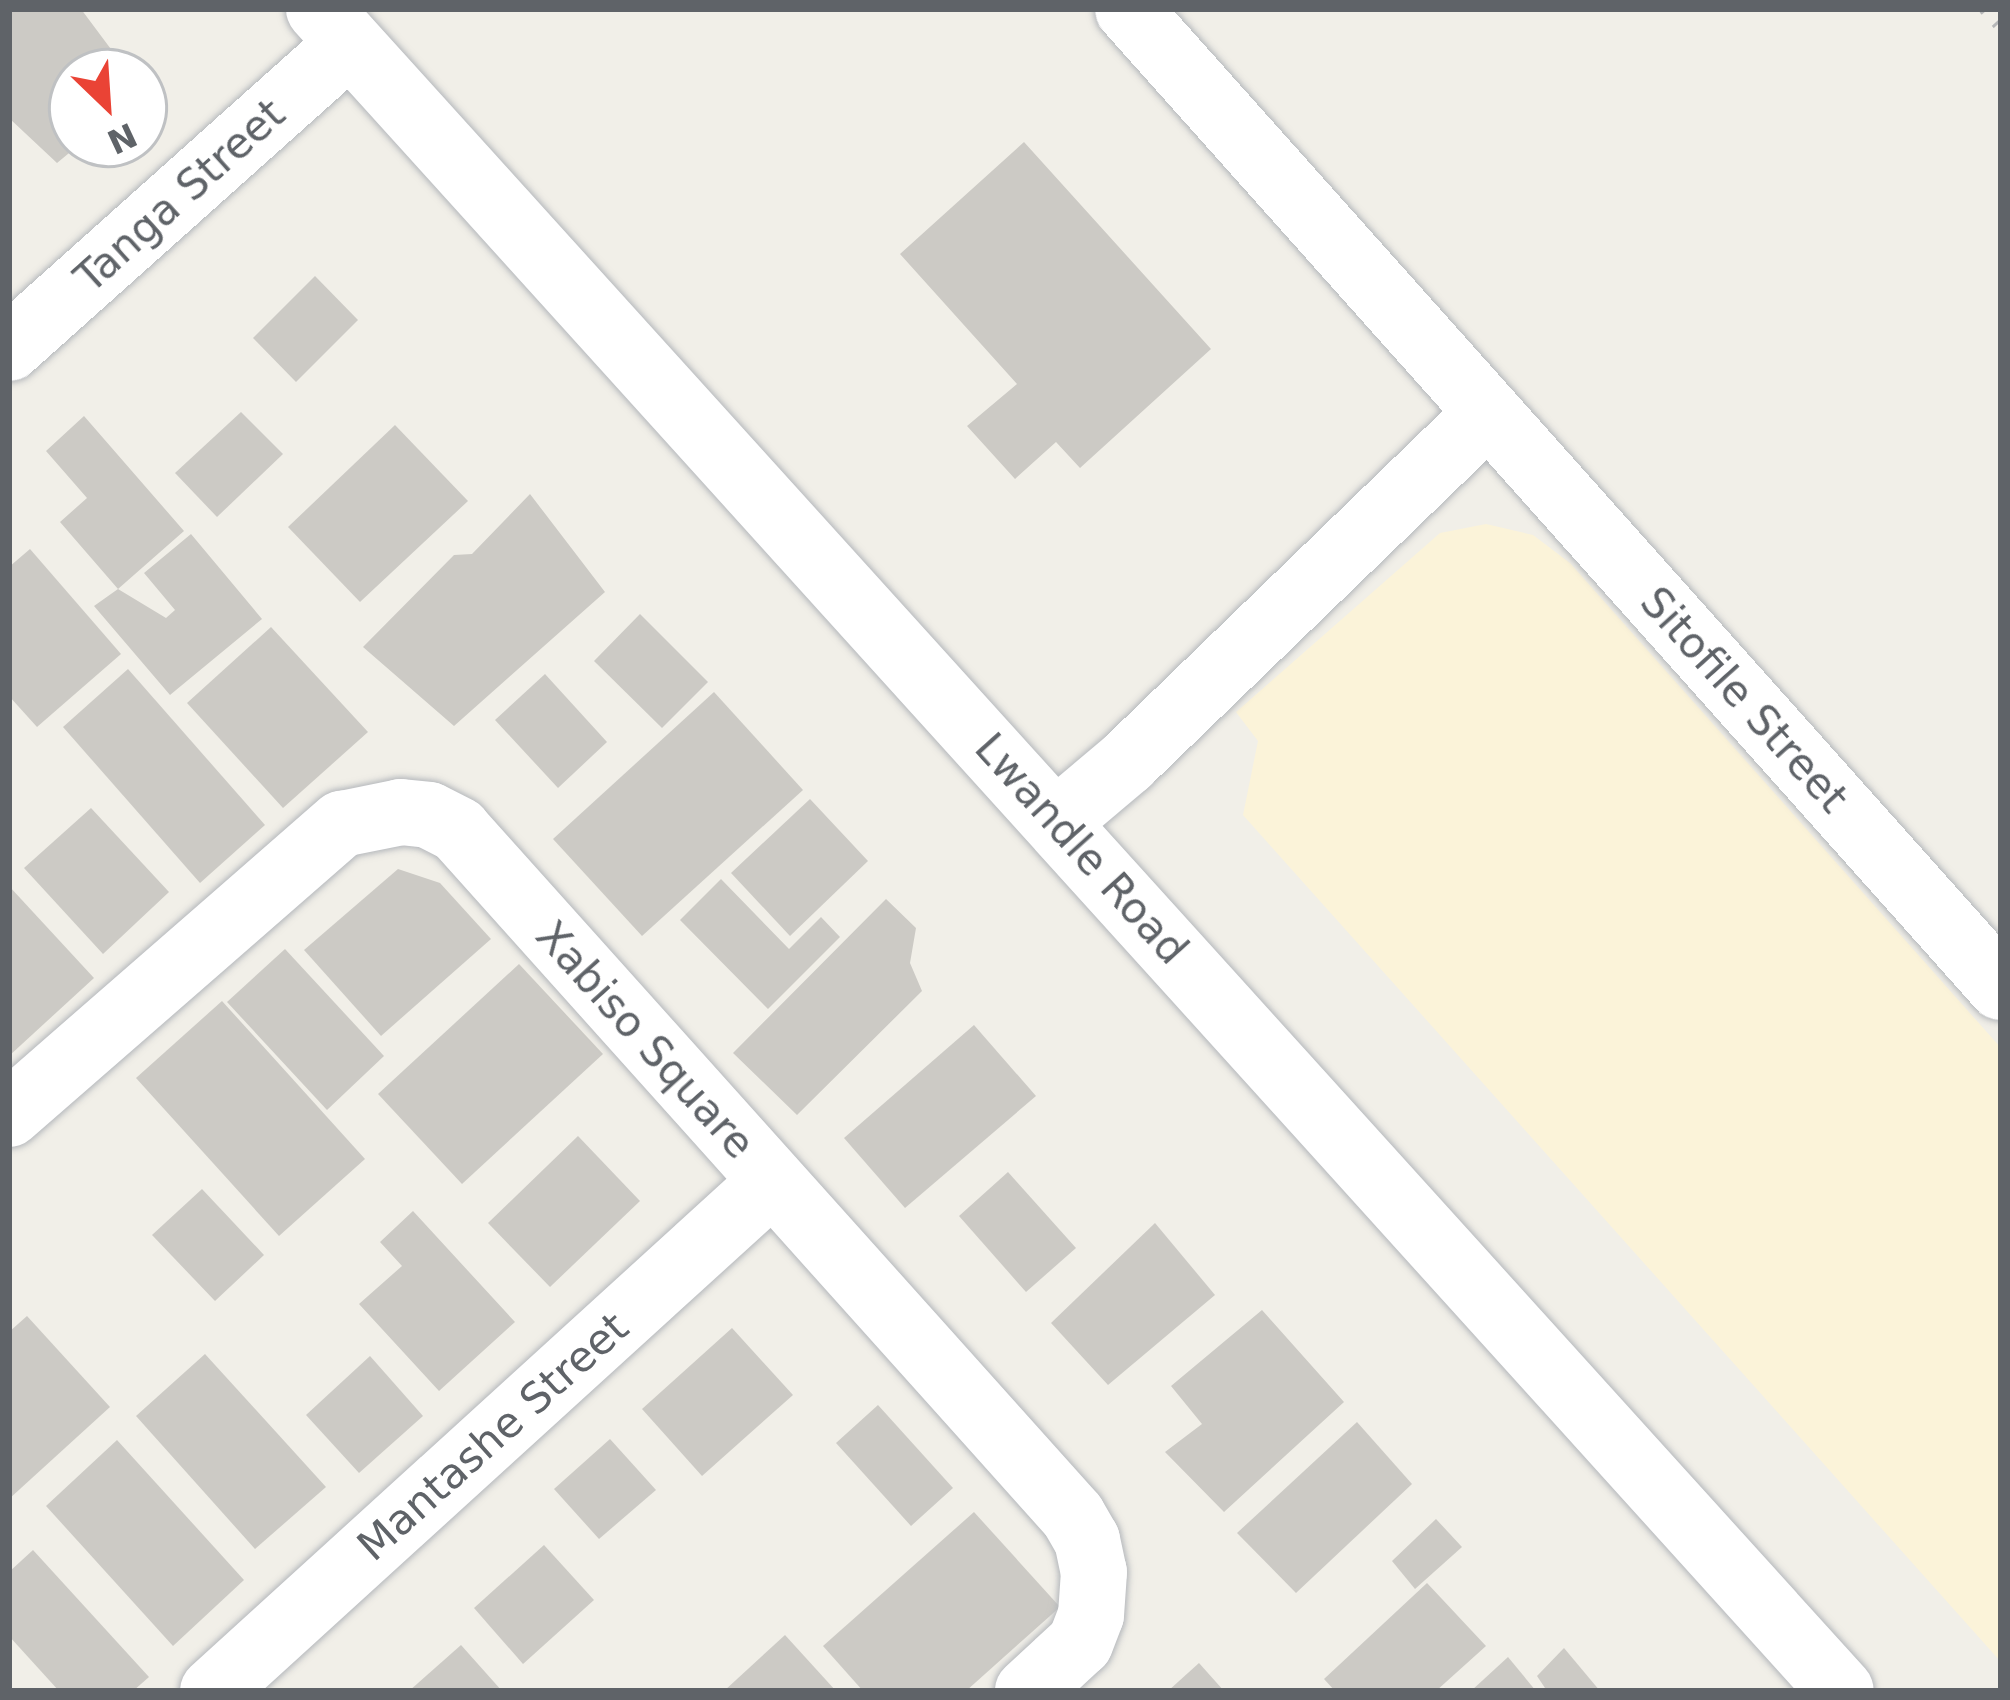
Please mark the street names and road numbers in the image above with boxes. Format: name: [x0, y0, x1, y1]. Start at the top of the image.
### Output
street label: Tanga Street: [65, 89, 295, 303]
street label: Sitofile Street: [1630, 577, 1858, 823]
street label: Lwandle Road: [964, 723, 1198, 975]
street label: Xabiso Square: [525, 911, 765, 1169]
street label: Mantashe Street: [348, 1302, 638, 1572]

